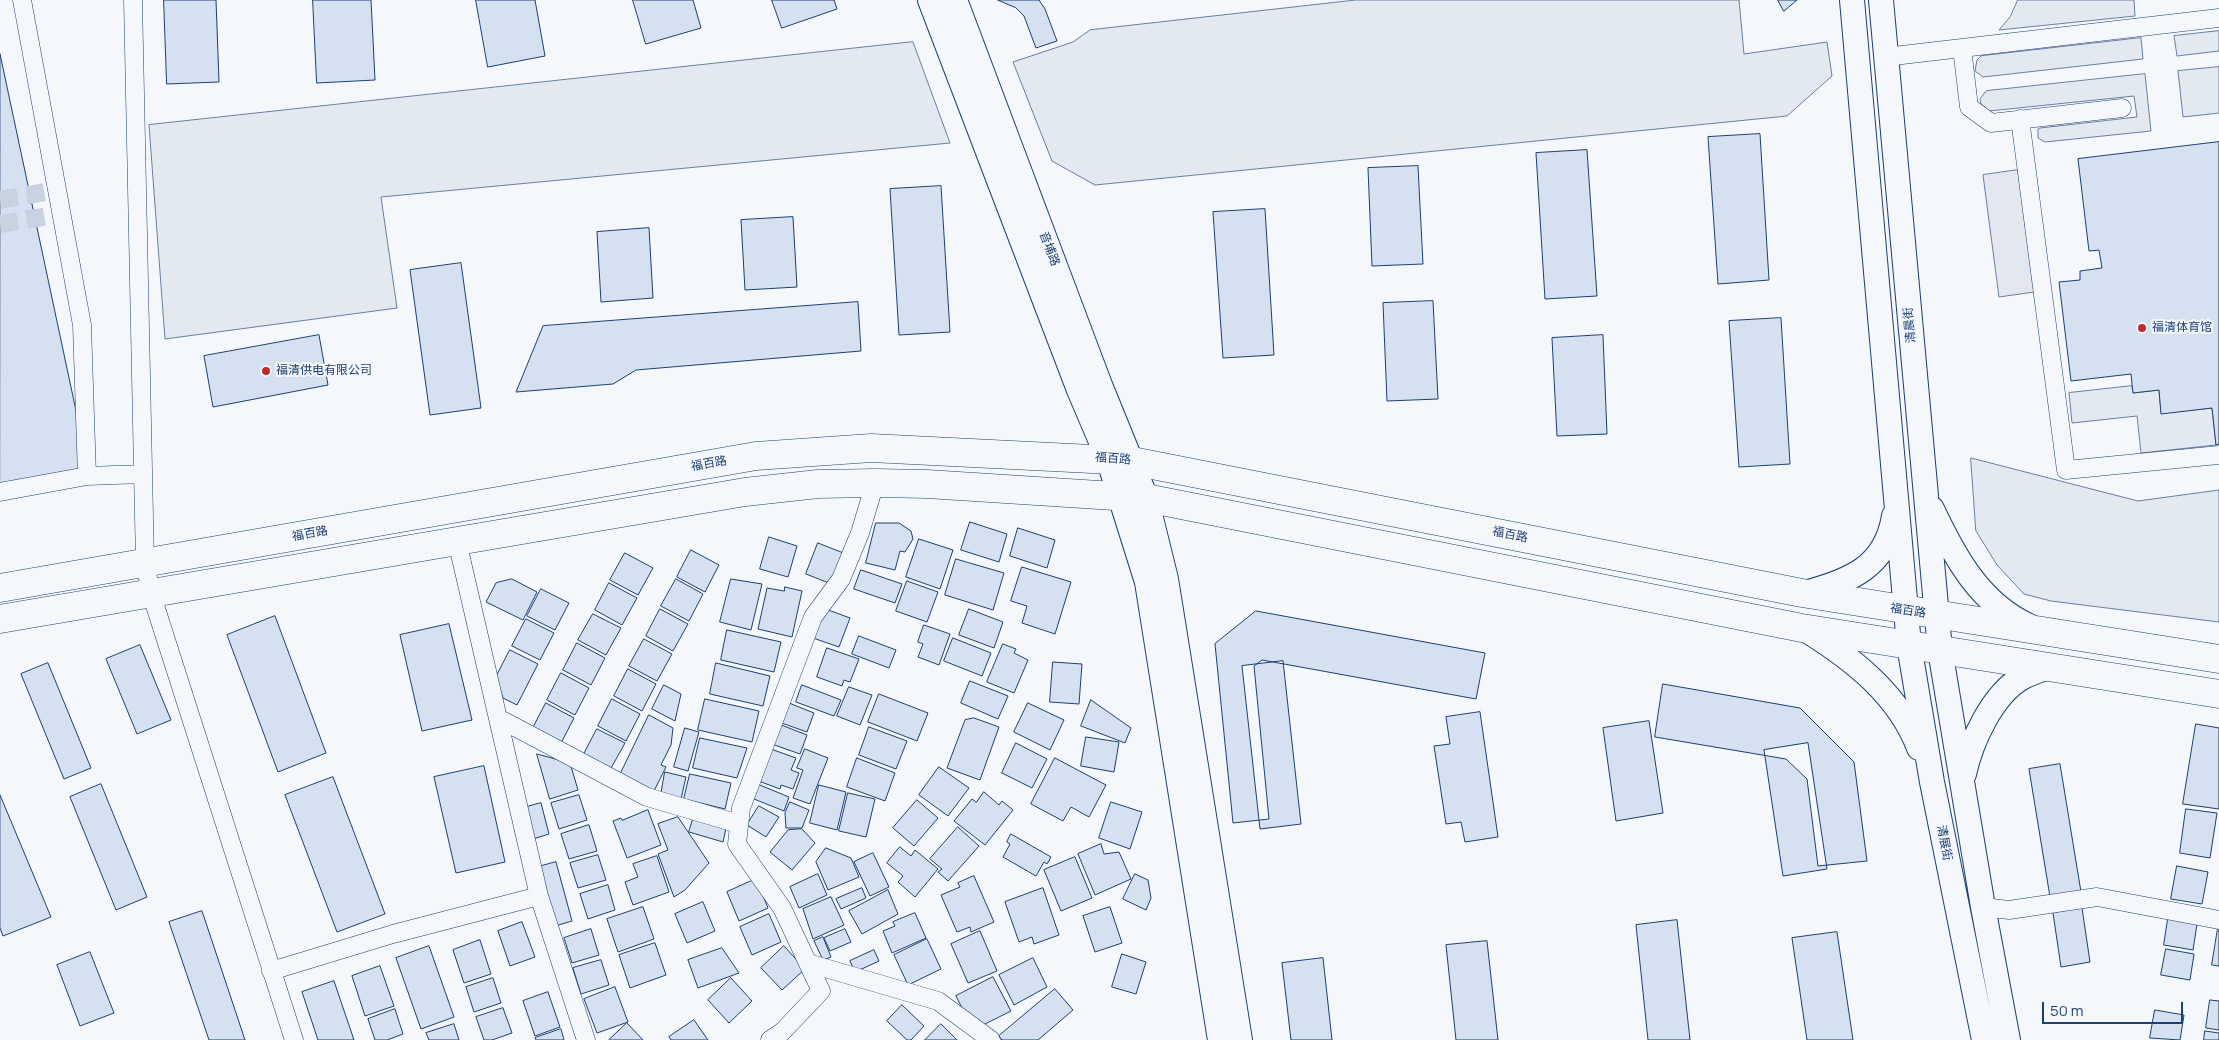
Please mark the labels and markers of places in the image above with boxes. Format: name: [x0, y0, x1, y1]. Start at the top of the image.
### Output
place label: 福清体育馆: [2152, 321, 2212, 335]
marker: 福清体育馆: [2136, 322, 2148, 334]
place label: 福清供电有限公司: [276, 364, 372, 378]
marker: 福清供电有限公司: [260, 365, 272, 377]

